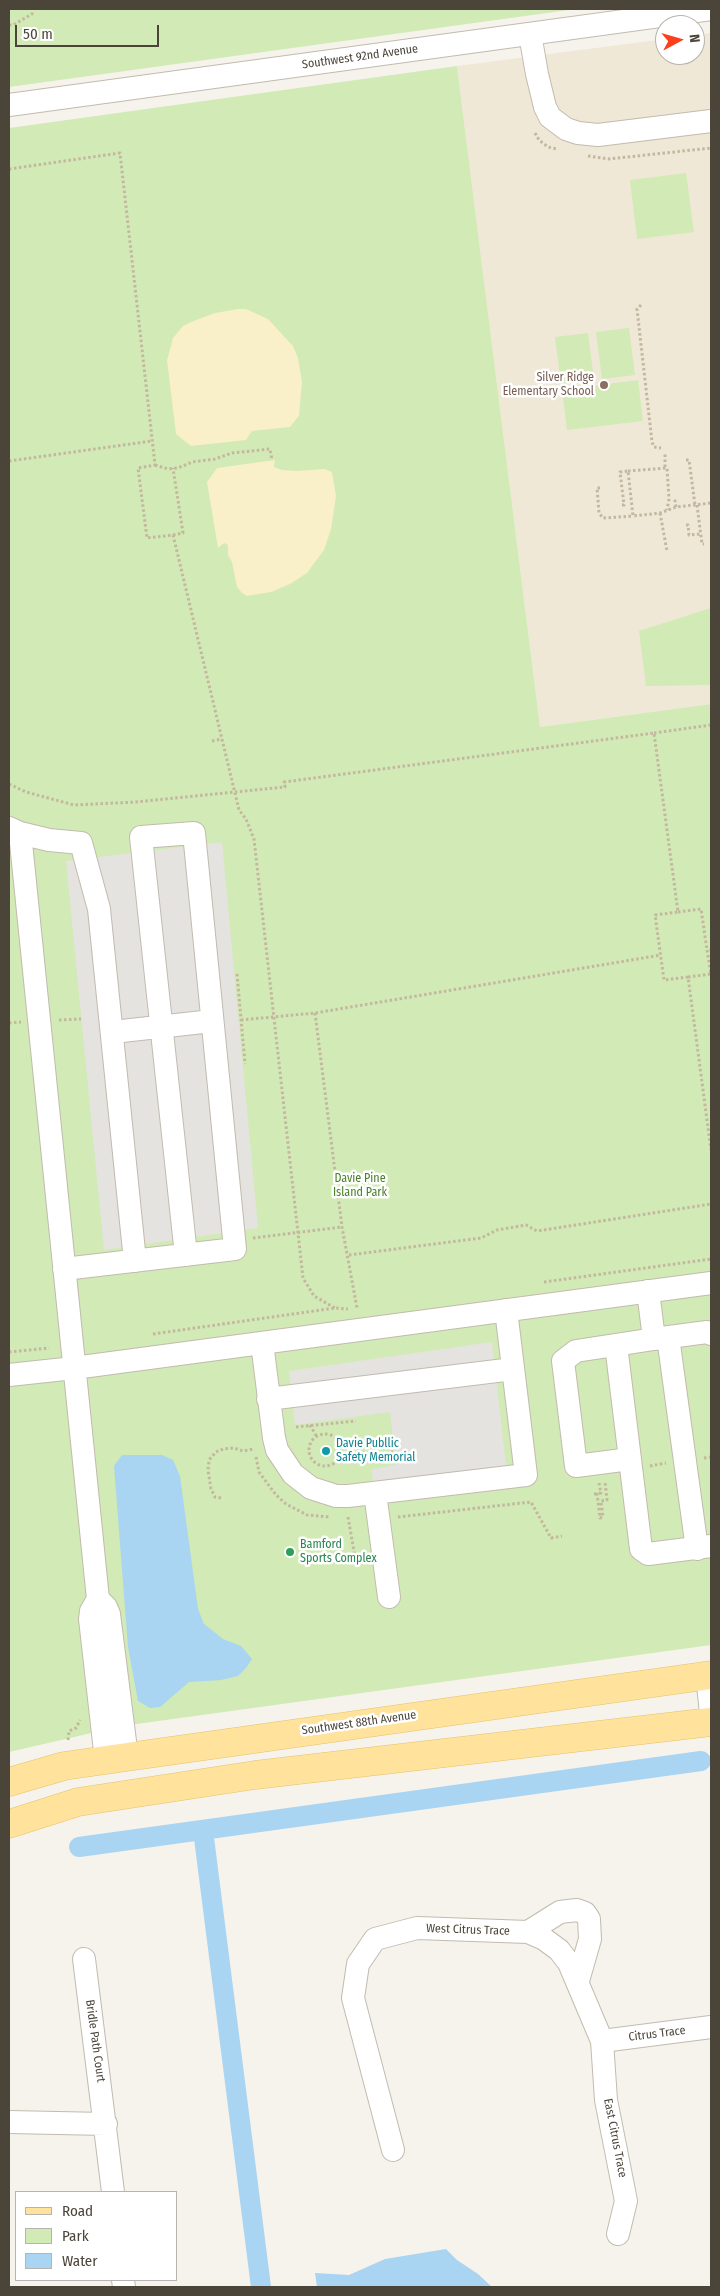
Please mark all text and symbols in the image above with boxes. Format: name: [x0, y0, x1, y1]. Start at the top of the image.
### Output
scale bar: [18, 15, 161, 47]
north arrow: [655, 15, 705, 65]
text: 50 m: [23, 25, 53, 43]
text: N: [686, 33, 703, 44]
street label: Southwest 92nd Avenue: [301, 42, 419, 72]
place label: Silver Ridge Elementary School: [503, 371, 594, 399]
marker: Silver Ridge Elementary School: [598, 379, 610, 391]
park label: Davie Pine Island Park: [333, 1172, 387, 1200]
place label: Davie Publlic Safety Memorial: [336, 1437, 416, 1465]
marker: Davie Publlic Safety Memorial: [320, 1445, 332, 1457]
place label: Bamford Sports Complex: [300, 1538, 377, 1566]
marker: Bamford Sports Complex: [284, 1546, 296, 1558]
street label: Southwest 88th Avenue: [301, 1708, 417, 1738]
street label: West Citrus Trace: [426, 1921, 510, 1939]
street label: Bridle Path Court: [82, 1999, 108, 2083]
street label: Citrus Trace: [628, 2023, 686, 2045]
street label: East Citrus Trace: [600, 2097, 630, 2179]
legend: [15, 2191, 178, 2281]
text: Road: [62, 2202, 93, 2220]
text: Park: [62, 2227, 89, 2245]
text: Water: [62, 2252, 97, 2270]

